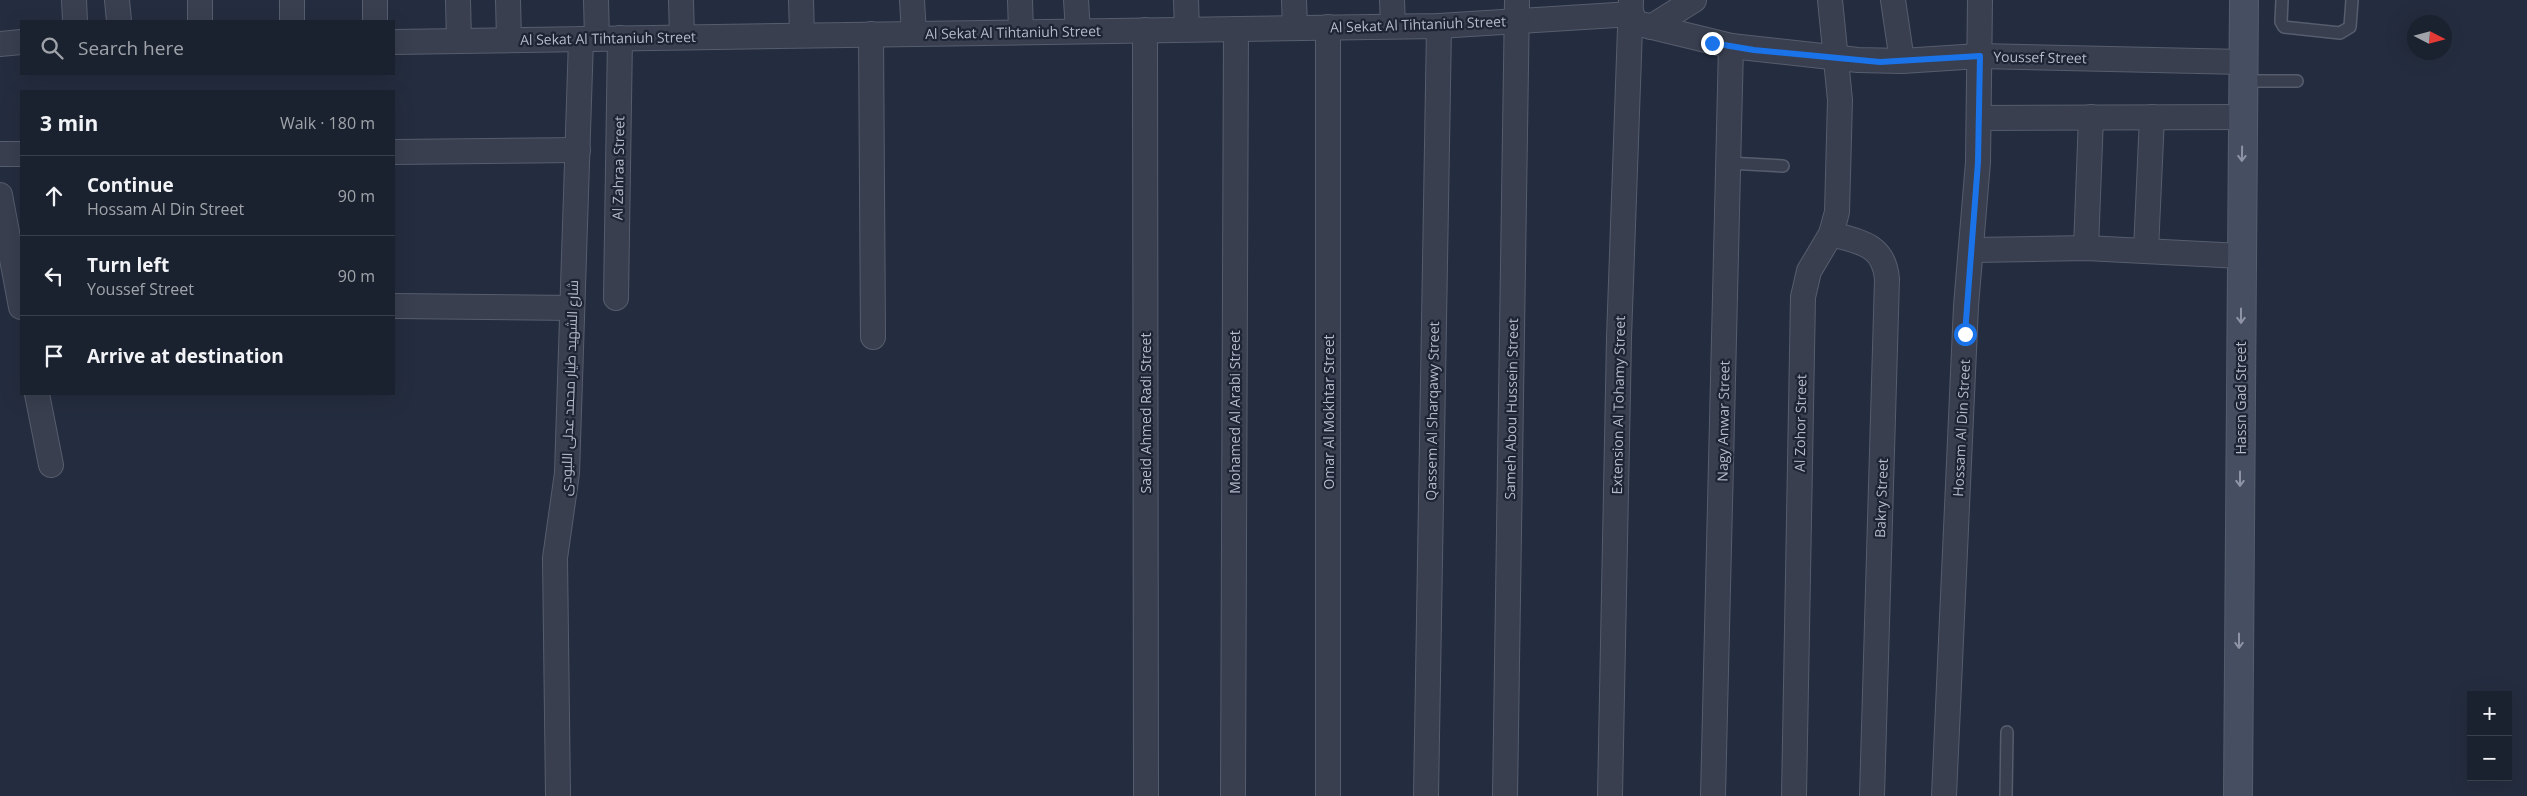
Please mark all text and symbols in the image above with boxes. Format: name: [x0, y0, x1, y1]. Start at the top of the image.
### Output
street label: Al Sekat Al Tihtaniuh Street: [1330, 11, 1506, 37]
north arrow: [2407, 15, 2452, 60]
search box: [20, 20, 395, 75]
street label: Al Sekat Al Tihtaniuh Street: [925, 21, 1101, 43]
street label: Al Sekat Al Tihtaniuh Street: [520, 27, 696, 49]
route end: [1701, 32, 1724, 55]
icon: search: [38, 34, 66, 62]
text: Search here: [78, 35, 184, 61]
street label: Youssef Street: [1993, 47, 2087, 67]
text: 3 min: [40, 109, 98, 137]
text: Walk · 180 m: [280, 112, 375, 134]
street label: Al Zahraa Street: [608, 116, 628, 220]
one-way arrow: [2237, 145, 2247, 161]
text: Continue: [87, 172, 174, 198]
icon: ahead: [40, 182, 68, 210]
text: 90 m: [338, 185, 375, 207]
text: Hossam Al Din Street: [87, 198, 244, 220]
text: Turn left: [87, 252, 169, 278]
icon: left: [40, 262, 68, 290]
text: 90 m: [338, 265, 375, 287]
text: Youssef Street: [87, 278, 194, 300]
street label: شارع الشهيد طيار محمد عدلى اللبودى: [556, 280, 582, 496]
one-way arrow: [2236, 308, 2246, 324]
street label: Extension Al Tohamy Street: [1607, 316, 1629, 494]
street label: Sameh Abou Hussein Street: [1500, 318, 1522, 500]
street label: Qassem Al Sharqawy Street: [1421, 321, 1443, 501]
route start: [1954, 323, 1977, 346]
street label: Mohamed Al Arabi Street: [1225, 330, 1244, 494]
street label: Saeid Ahmed Radi Street: [1136, 333, 1155, 493]
street label: Omar Al Mokhtar Street: [1319, 334, 1338, 490]
icon: arrive: [40, 342, 68, 370]
street label: Hassn Gad Street: [2231, 342, 2250, 454]
text: Arrive at destination: [87, 343, 284, 369]
street label: Hossam Al Din Street: [1948, 359, 1974, 497]
street label: Nagy Anwar Street: [1712, 360, 1734, 482]
street label: Al Zohor Street: [1790, 374, 1810, 472]
street label: Bakry Street: [1870, 458, 1892, 538]
one-way arrow: [2235, 470, 2245, 486]
one-way arrow: [2234, 632, 2244, 649]
map controls: [2467, 691, 2512, 781]
button: +: [2467, 691, 2512, 736]
button: −: [2467, 736, 2512, 781]

